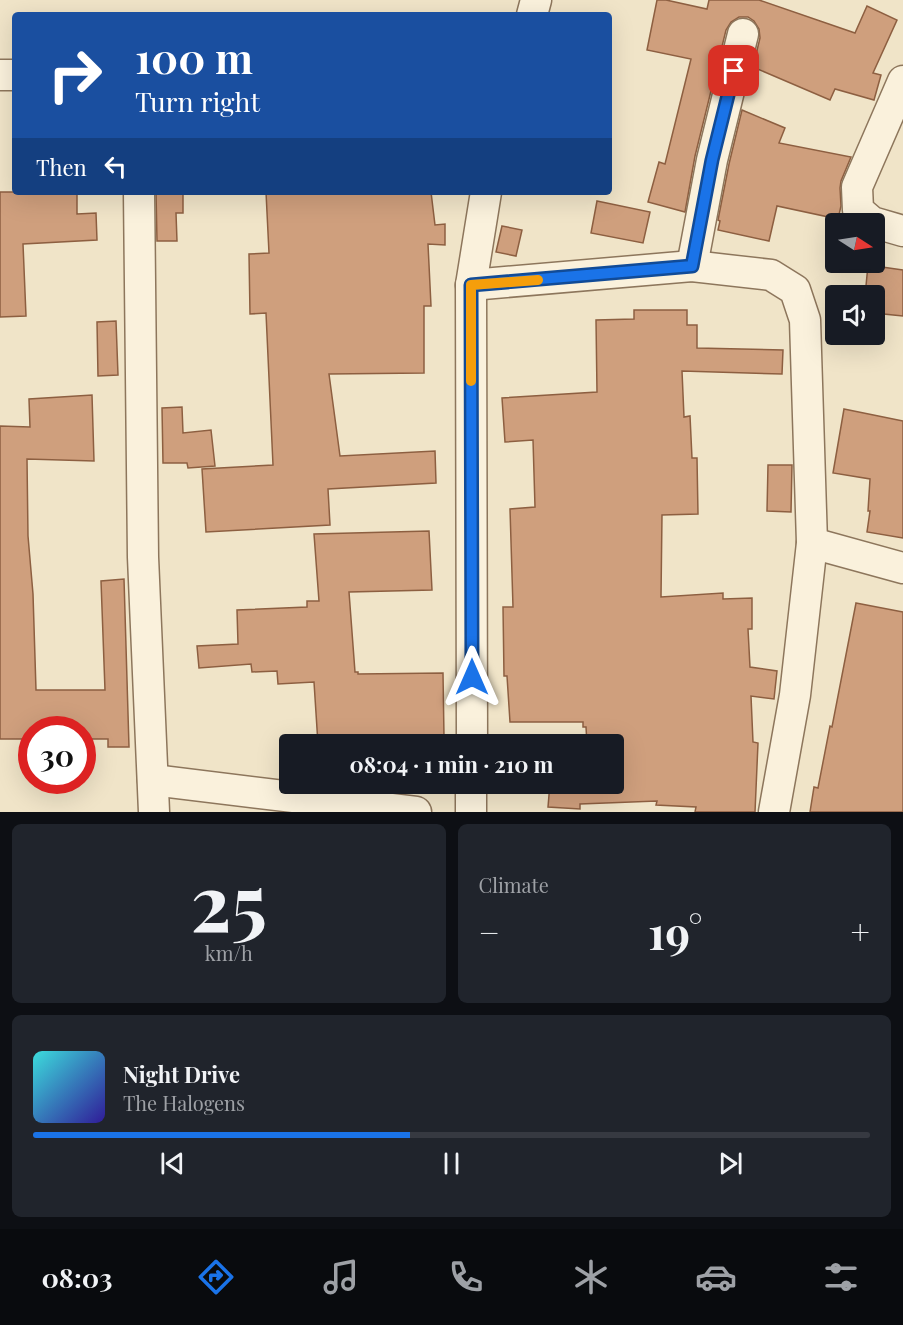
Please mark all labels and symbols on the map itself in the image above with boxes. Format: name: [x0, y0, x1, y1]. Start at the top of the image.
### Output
pin: [708, 45, 759, 96]
north arrow: [825, 213, 885, 273]
position arrow: [440, 645, 504, 709]
speed limit sign: 30: [18, 716, 96, 794]

